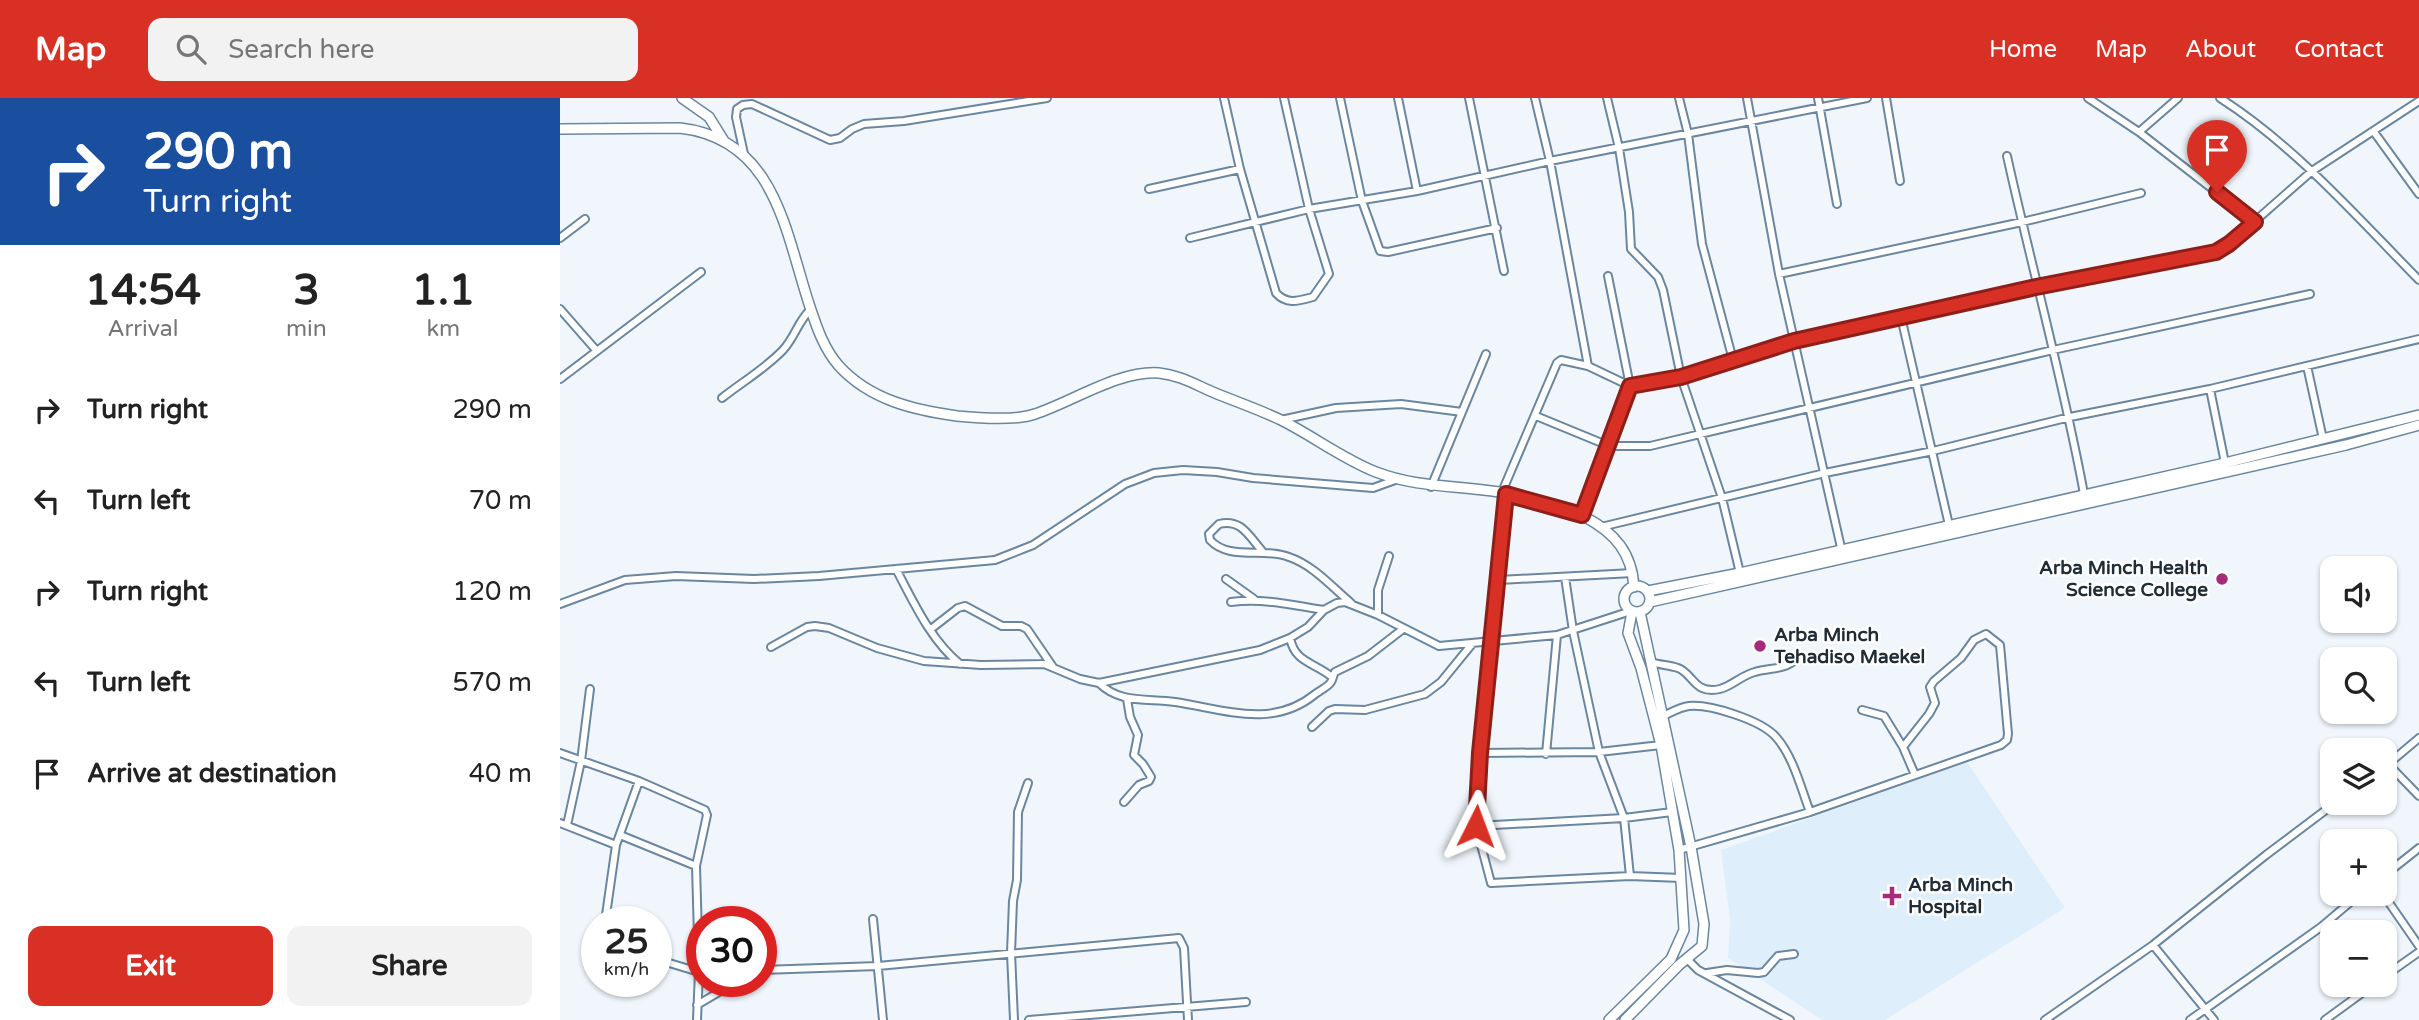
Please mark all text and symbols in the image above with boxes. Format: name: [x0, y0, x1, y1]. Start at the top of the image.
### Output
search box: [148, 18, 638, 81]
text: Map: [35, 30, 106, 69]
icon: search: [172, 30, 210, 68]
text: Search here: [228, 34, 374, 65]
text: Home: [1989, 35, 2057, 64]
text: Map: [2095, 35, 2147, 64]
text: About: [2185, 35, 2256, 64]
text: Contact: [2294, 35, 2384, 64]
pin: [2187, 120, 2247, 192]
text: 290 m: [143, 123, 293, 182]
icon: right: [28, 126, 119, 217]
icon: arrive: [2198, 131, 2236, 169]
text: Turn right: [143, 183, 292, 221]
text: 14:54: [85, 265, 201, 316]
text: 3: [293, 265, 320, 316]
text: 1.1: [412, 265, 475, 316]
text: Arrival: [107, 315, 179, 343]
text: min: [286, 315, 327, 343]
text: km: [427, 315, 460, 343]
icon: right: [28, 391, 66, 429]
text: Turn right: [87, 394, 208, 425]
text: 290 m: [452, 394, 532, 425]
icon: left: [28, 482, 66, 520]
text: Turn left: [87, 485, 190, 516]
text: 70 m: [469, 485, 532, 516]
map controls: [2320, 556, 2397, 997]
button: sound: [2320, 556, 2397, 633]
place label: Arba Minch Health Science College: [2039, 557, 2208, 602]
marker: Arba Minch Health Science College: [2214, 571, 2230, 587]
icon: right: [28, 573, 66, 611]
text: Turn right: [87, 576, 208, 607]
text: 120 m: [452, 576, 532, 607]
place label: Arba Minch Tehadiso Maekel: [1773, 624, 1925, 668]
marker: Arba Minch Tehadiso Maekel: [1752, 638, 1768, 654]
button: search: [2320, 647, 2397, 724]
icon: left: [28, 664, 66, 702]
text: Turn left: [87, 667, 190, 698]
text: 570 m: [452, 667, 532, 698]
button: layers: [2320, 738, 2397, 815]
icon: arrive: [28, 755, 66, 793]
text: Arrive at destination: [87, 758, 337, 789]
text: 40 m: [469, 758, 532, 789]
position arrow: [1439, 789, 1513, 863]
button: +: [2320, 829, 2397, 906]
place label: Arba Minch Hospital: [1908, 874, 2013, 919]
marker: Arba Minch Hospital: [1882, 886, 1902, 906]
speed limit sign: 30: [686, 906, 777, 997]
button: −: [2320, 920, 2397, 997]
text: 25: [605, 921, 648, 963]
button: Exit: [28, 926, 273, 1006]
button: Share: [287, 926, 532, 1006]
text: km/h: [604, 958, 649, 980]

